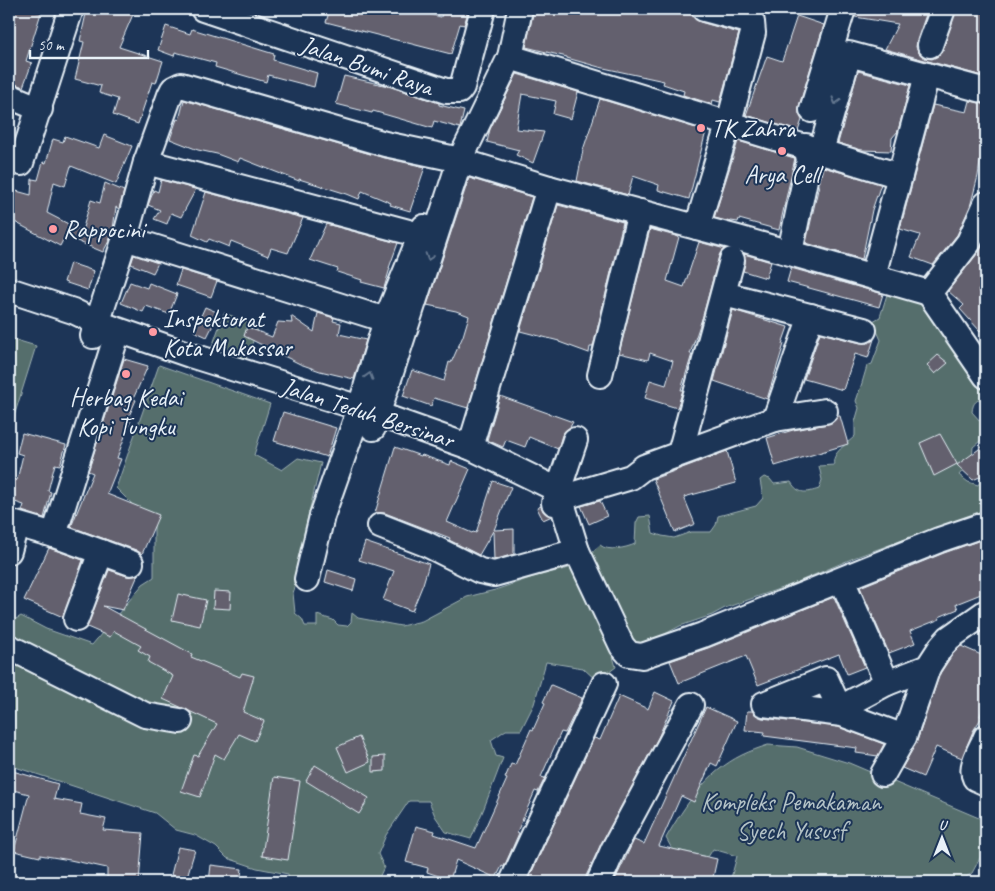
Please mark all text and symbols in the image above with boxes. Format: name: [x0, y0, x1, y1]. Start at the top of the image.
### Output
scale bar: [30, 28, 148, 60]
street label: Jalan Bumi Raya: [295, 28, 440, 104]
text: 50 m: [38, 36, 65, 55]
one-way arrow: [831, 96, 841, 104]
place label: TK Zahra: [711, 113, 797, 145]
marker: TK Zahra: [695, 122, 707, 134]
marker: Arya Cell: [776, 145, 788, 157]
place label: Arya Cell: [744, 159, 824, 191]
place label: Rappocini: [63, 214, 148, 246]
marker: Rappocini: [47, 223, 59, 235]
one-way arrow: [425, 252, 435, 261]
place label: Inspektorat Kota Makassar: [163, 303, 294, 364]
marker: Inspektorat Kota Makassar: [147, 326, 159, 338]
marker: Herbag Kedai Kopi Tungku: [120, 368, 132, 380]
street label: Jalan Teduh Bersinar: [277, 370, 460, 456]
one-way arrow: [364, 372, 374, 381]
place label: Herbag Kedai Kopi Tungku: [70, 382, 186, 443]
park label: Kompleks Pemakaman Syech Yususf: [701, 786, 883, 847]
north arrow: [918, 814, 968, 864]
text: U: [939, 817, 949, 834]

